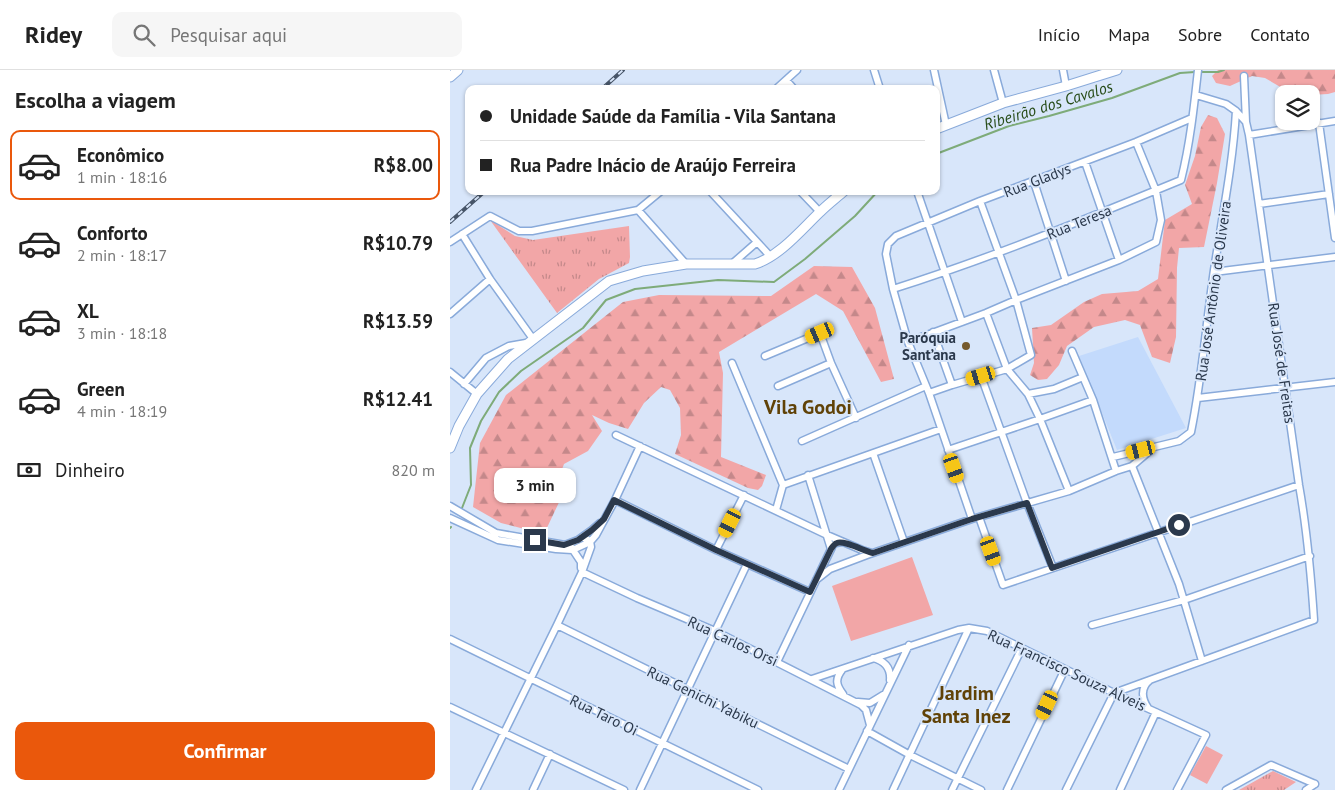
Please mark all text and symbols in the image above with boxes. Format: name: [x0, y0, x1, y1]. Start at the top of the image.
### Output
search box: [112, 12, 462, 57]
text: Ridey: [25, 19, 82, 50]
icon: search: [130, 21, 158, 49]
text: Pesquisar aqui: [170, 23, 287, 47]
text: Início: [1038, 23, 1080, 46]
text: Mapa: [1108, 23, 1150, 46]
text: Sobre: [1178, 23, 1222, 46]
text: Contato: [1250, 23, 1310, 46]
water label: Ribeirão dos Cavalos: [981, 76, 1116, 134]
map controls: [1275, 85, 1320, 130]
button: layers: [1275, 85, 1320, 130]
text: Escolha a viagem: [15, 86, 176, 114]
text: Unidade Saúde da Família - Vila Santana: [510, 104, 836, 128]
icon: car: [17, 143, 62, 188]
text: Econômico: [77, 143, 164, 167]
text: R$8.00: [374, 153, 433, 177]
text: Rua Padre Inácio de Araújo Ferreira: [510, 153, 796, 177]
street label: Rua Gladys: [1001, 158, 1073, 202]
text: 1 min · 18:16: [77, 167, 167, 187]
street label: Rua Teresa: [1044, 200, 1114, 244]
street label: Rua José Antônio de Oliveira: [1191, 200, 1235, 382]
icon: car: [17, 221, 62, 266]
text: Conforto: [77, 221, 148, 245]
text: R$10.79: [363, 231, 433, 255]
text: 2 min · 18:17: [77, 245, 167, 265]
icon: car: [17, 299, 62, 344]
text: XL: [77, 299, 99, 323]
street label: Rua José de Freitas: [1264, 301, 1300, 425]
text: R$13.59: [363, 309, 433, 333]
car: [803, 320, 836, 346]
text: 3 min · 18:18: [77, 323, 167, 343]
place label: Paróquia Sant’ana: [900, 328, 956, 364]
marker: Paróquia Sant’ana: [960, 340, 972, 352]
car: [964, 364, 997, 388]
icon: car: [17, 377, 62, 422]
text: Green: [77, 377, 125, 401]
text: R$12.41: [363, 387, 433, 411]
district label: Vila Godoi: [763, 394, 852, 420]
text: 4 min · 18:19: [77, 401, 167, 421]
car: [1124, 439, 1157, 461]
car: [942, 451, 965, 485]
icon: cash: [15, 456, 43, 484]
text: Dinheiro: [55, 458, 125, 482]
text: 820 m: [392, 460, 435, 480]
callout: 3 min: [494, 468, 576, 502]
text: 3 min: [515, 475, 555, 495]
car: [716, 506, 743, 540]
route start: [1168, 514, 1190, 536]
route end: [524, 529, 546, 551]
car: [978, 534, 1003, 568]
street label: Rua Carlos Orsi: [685, 612, 781, 670]
street label: Rua Francisco Souza Alveis: [985, 625, 1149, 715]
street label: Rua Genichi Yabiku: [644, 662, 762, 732]
district label: Jardim Santa Inez: [921, 680, 1011, 729]
car: [1033, 688, 1060, 722]
street label: Rua Taro Oi: [567, 690, 641, 740]
button: Confirmar: [15, 722, 435, 780]

